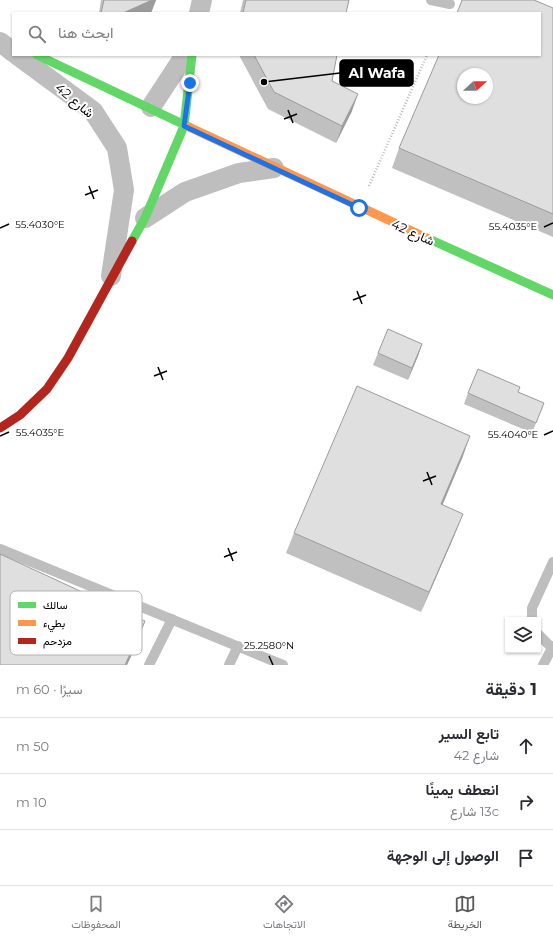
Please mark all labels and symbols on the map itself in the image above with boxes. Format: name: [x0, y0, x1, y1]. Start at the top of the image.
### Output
callout: Al Wafa: [340, 60, 413, 86]
text: Al Wafa: [348, 64, 405, 82]
north arrow: [457, 68, 493, 104]
route end: [181, 74, 199, 92]
street label: شارع 42: [51, 79, 98, 122]
route start: [350, 199, 368, 217]
street label: شارع 42: [388, 215, 437, 250]
text: 55.4030°E: [15, 218, 65, 231]
text: 55.4035°E: [489, 220, 537, 233]
text: 55.4035°E: [16, 426, 64, 439]
text: 55.4040°E: [488, 428, 539, 441]
legend: [10, 591, 142, 655]
text: سالك: [43, 598, 68, 612]
text: بطيء: [43, 616, 65, 633]
text: مزدحم: [43, 634, 72, 649]
text: 25.2580°N: [244, 639, 294, 652]

